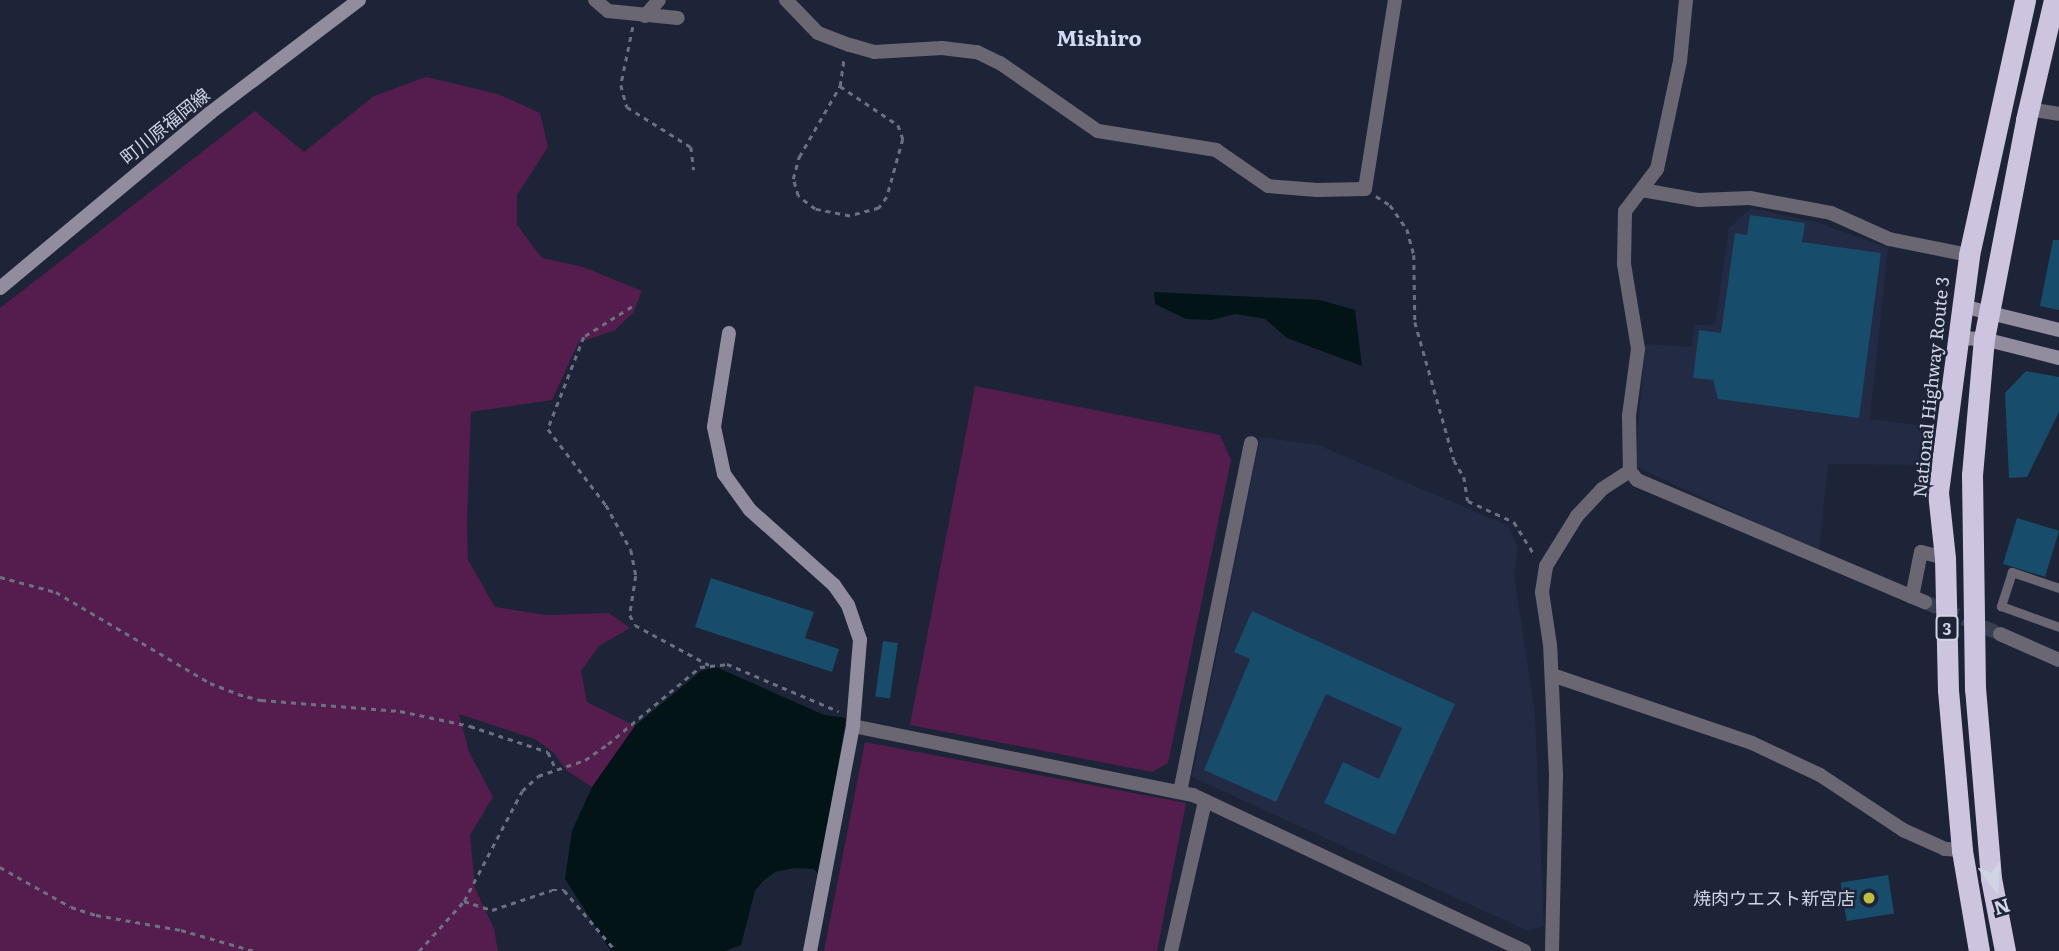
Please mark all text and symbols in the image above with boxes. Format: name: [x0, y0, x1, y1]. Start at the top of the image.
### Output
district label: Mishiro: [1056, 24, 1142, 50]
street label: 町川原福岡線: [116, 84, 214, 168]
street label: National Highway Route 3: [1909, 275, 1953, 499]
road number: 3: [1935, 615, 1959, 640]
north arrow: [1961, 853, 2031, 923]
place label: 焼肉ウエスト新宮店: [1693, 887, 1855, 909]
marker: 焼肉ウエスト新宮店: [1861, 890, 1877, 906]
text: N: [1990, 892, 2014, 924]

